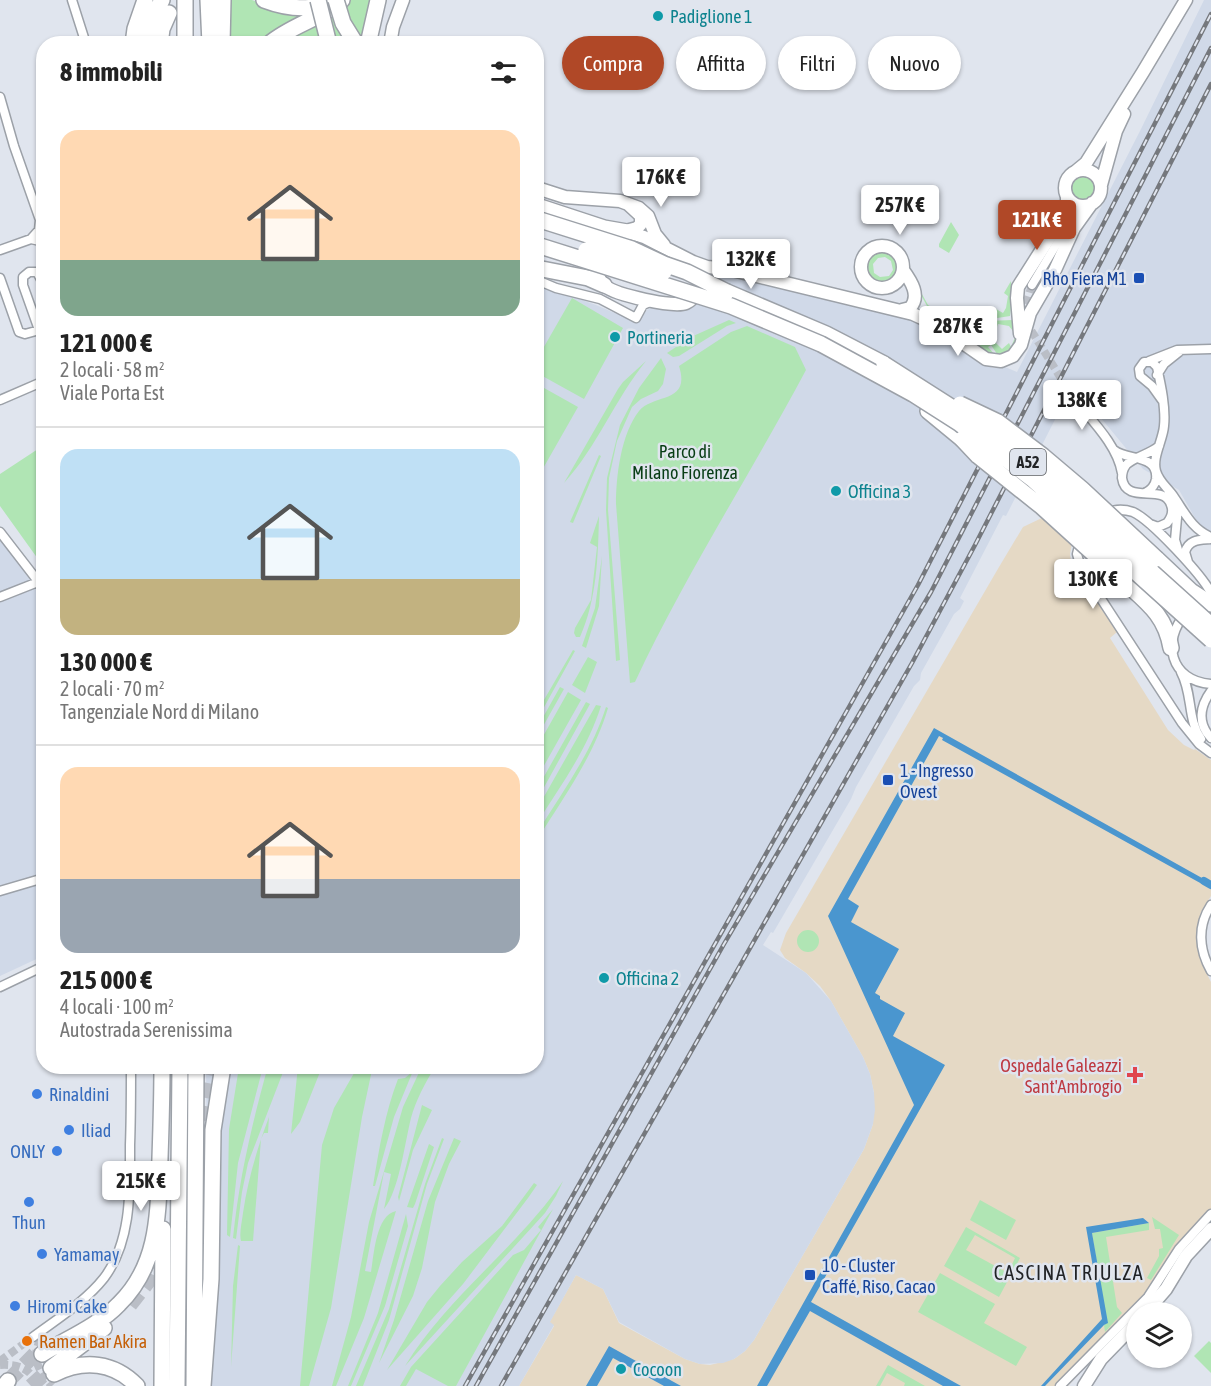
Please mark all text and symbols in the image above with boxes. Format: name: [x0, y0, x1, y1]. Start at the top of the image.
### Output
place label: Padiglione 1: [670, 6, 752, 27]
marker: Padiglione 1: [651, 9, 665, 23]
chip: Compra: [562, 36, 664, 90]
chip: Affitta: [676, 36, 766, 90]
chip: Filtri: [778, 36, 856, 90]
chip: Nuovo: [868, 36, 961, 90]
icon: filters: [487, 56, 520, 89]
text: 8 immobili: [60, 57, 163, 87]
pin: 176K €: [612, 157, 710, 208]
text: 176K €: [636, 165, 686, 188]
icon: home: [236, 169, 344, 277]
pin: 257K €: [851, 185, 949, 236]
text: 257K €: [875, 193, 925, 216]
pin: 121K €: [988, 200, 1086, 251]
text: 121K €: [1012, 208, 1062, 231]
pin: 132K €: [702, 239, 800, 290]
text: 132K €: [726, 247, 776, 270]
place label: Rho Fiera M1: [1042, 268, 1127, 289]
marker: Rho Fiera M1: [1132, 271, 1146, 285]
pin: 287K €: [909, 306, 1007, 357]
text: 287K €: [933, 314, 983, 337]
place label: Portineria: [627, 327, 693, 348]
text: 121 000 €: [60, 328, 152, 358]
marker: Portineria: [608, 330, 622, 344]
text: 2 locali · 58 m²: [60, 358, 165, 381]
pin: 138K €: [1033, 380, 1131, 431]
text: Viale Porta Est: [60, 381, 164, 404]
text: 138K €: [1057, 388, 1107, 411]
park label: Parco di Milano Fiorenza: [632, 441, 738, 483]
road number: A52: [1010, 449, 1046, 475]
place label: Officina 3: [848, 481, 911, 502]
marker: Officina 3: [829, 484, 843, 498]
icon: home: [236, 488, 344, 596]
pin: 130K €: [1044, 559, 1142, 610]
text: 130K €: [1068, 567, 1118, 590]
text: 130 000 €: [60, 647, 152, 677]
text: 2 locali · 70 m²: [60, 677, 165, 700]
text: Tangenziale Nord di Milano: [60, 700, 259, 723]
place label: 1 - Ingresso Ovest: [900, 760, 974, 802]
marker: 1 - Ingresso Ovest: [881, 773, 895, 787]
icon: home: [236, 806, 344, 914]
text: 215 000 €: [60, 965, 152, 995]
place label: Officina 2: [616, 968, 679, 989]
marker: Officina 2: [597, 971, 611, 985]
text: 4 locali · 100 m²: [60, 995, 174, 1018]
text: Autostrada Serenissima: [60, 1018, 233, 1041]
place label: Ospedale Galeazzi Sant'Ambrogio: [1000, 1055, 1122, 1097]
marker: Ospedale Galeazzi Sant'Ambrogio: [1126, 1066, 1144, 1084]
place label: Rinaldini: [49, 1084, 109, 1105]
marker: Rinaldini: [30, 1087, 44, 1101]
place label: Iliad: [81, 1120, 111, 1141]
marker: Iliad: [62, 1123, 76, 1137]
place label: ONLY: [10, 1141, 45, 1162]
marker: ONLY: [50, 1144, 64, 1158]
pin: 215K €: [92, 1161, 190, 1212]
text: 215K €: [116, 1169, 166, 1192]
marker: Thun: [22, 1195, 36, 1209]
place label: Thun: [12, 1212, 46, 1233]
place label: Yamamay: [54, 1244, 119, 1265]
marker: Yamamay: [35, 1247, 49, 1261]
place label: 10 - Cluster Caffé, Riso, Cacao: [822, 1255, 936, 1297]
district label: CASCINA TRIULZA: [994, 1261, 1144, 1284]
marker: 10 - Cluster Caffé, Riso, Cacao: [803, 1268, 817, 1282]
place label: Hiromi Cake: [27, 1296, 107, 1317]
marker: Hiromi Cake: [8, 1299, 22, 1313]
map controls: [1126, 1302, 1192, 1368]
button: layers: [1126, 1302, 1192, 1368]
place label: Ramen Bar Akira: [39, 1331, 147, 1352]
marker: Ramen Bar Akira: [20, 1334, 34, 1348]
place label: Cocoon: [633, 1359, 682, 1380]
marker: Cocoon: [614, 1362, 628, 1376]

